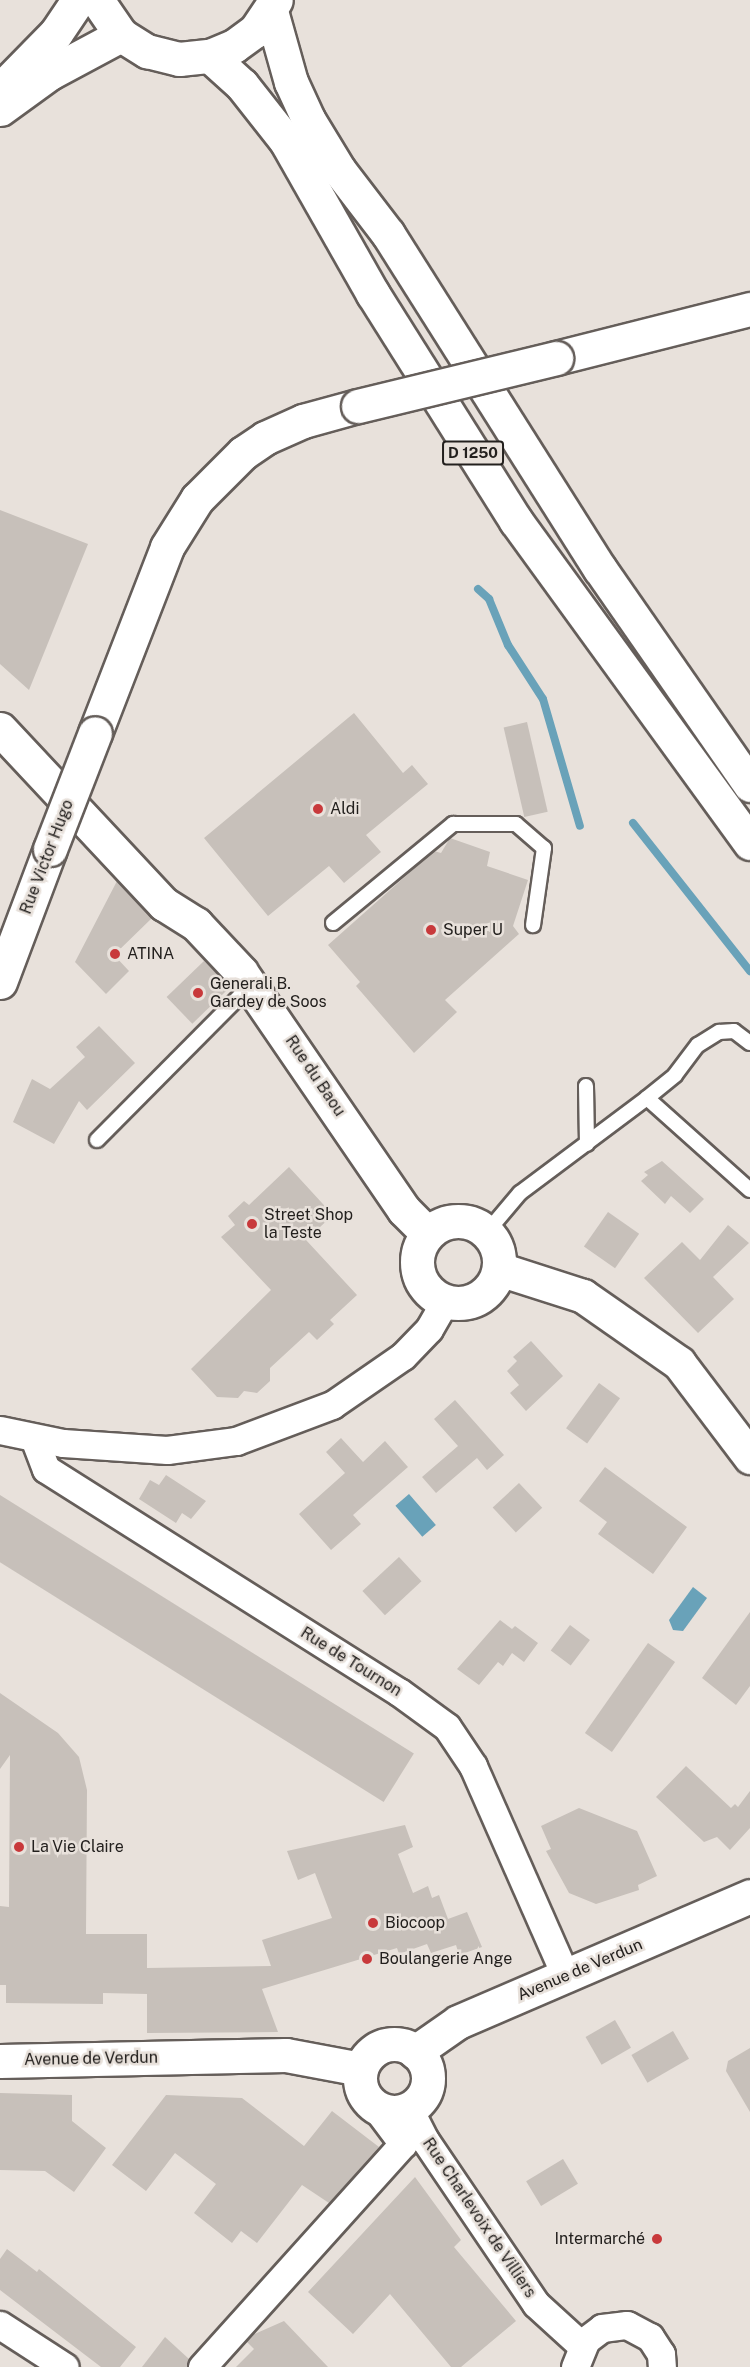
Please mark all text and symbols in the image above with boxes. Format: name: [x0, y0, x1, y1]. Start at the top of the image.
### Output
road number: D 1250: [442, 441, 504, 465]
street label: Rue Victor Hugo: [16, 797, 78, 917]
place label: Aldi: [330, 799, 359, 819]
marker: Aldi: [311, 802, 325, 816]
place label: Super U: [443, 920, 503, 940]
marker: Super U: [424, 923, 438, 937]
place label: ATINA: [127, 944, 174, 964]
marker: ATINA: [108, 947, 122, 961]
place label: Generali B. Gardey de Soos: [210, 974, 327, 1012]
marker: Generali B. Gardey de Soos: [191, 986, 205, 1000]
street label: Rue du Baou: [281, 1032, 349, 1120]
place label: Street Shop la Teste: [264, 1205, 353, 1243]
marker: Street Shop la Teste: [245, 1217, 259, 1231]
street label: Rue de Tournon: [297, 1623, 405, 1701]
place label: La Vie Claire: [31, 1837, 124, 1857]
marker: La Vie Claire: [12, 1840, 26, 1854]
place label: Biocoop: [385, 1913, 445, 1933]
marker: Biocoop: [366, 1916, 380, 1930]
street label: Avenue de Verdun: [514, 1935, 646, 2005]
place label: Boulangerie Ange: [379, 1949, 512, 1969]
marker: Boulangerie Ange: [360, 1952, 374, 1966]
street label: Avenue de Verdun: [23, 2048, 159, 2070]
street label: Rue Charlevoix de Villiers: [418, 2134, 540, 2302]
place label: Intermarché: [555, 2229, 645, 2249]
marker: Intermarché: [650, 2232, 664, 2246]

